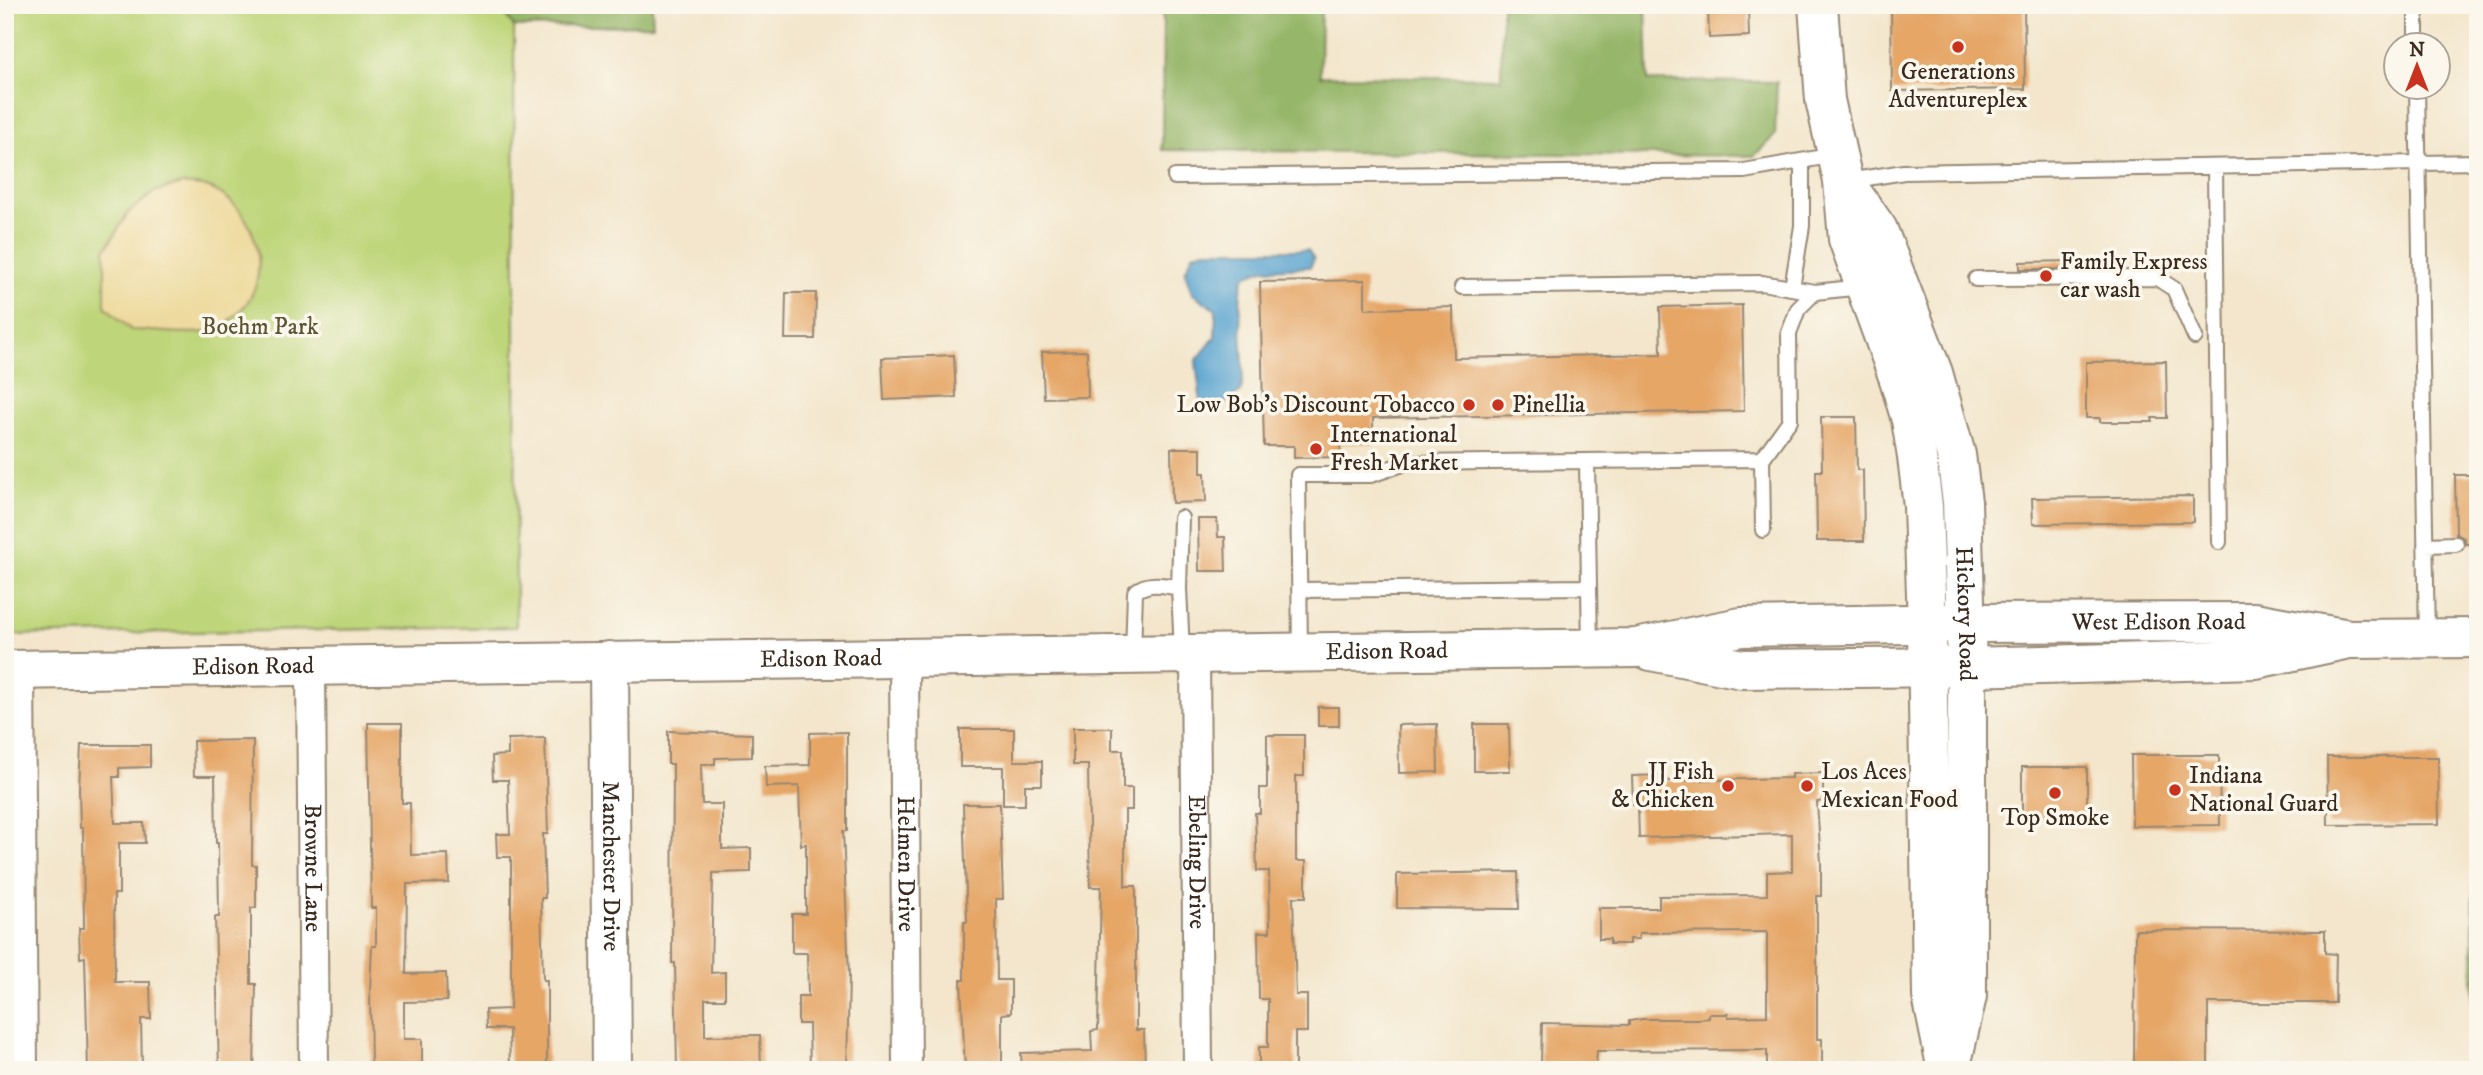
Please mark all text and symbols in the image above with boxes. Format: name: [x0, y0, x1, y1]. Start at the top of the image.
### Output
north arrow: [2382, 32, 2452, 102]
marker: Generations Adventureplex: [1950, 39, 1966, 55]
text: N: [2409, 39, 2425, 62]
place label: Generations Adventureplex: [1889, 57, 2028, 115]
place label: Family Express car wash: [2060, 247, 2208, 305]
marker: Family Express car wash: [2038, 268, 2054, 284]
park label: Boehm Park: [201, 312, 319, 342]
place label: Low Bob's Discount Tobacco: [1177, 390, 1455, 420]
place label: Pinellia: [1512, 390, 1586, 420]
marker: Low Bob's Discount Tobacco: [1461, 397, 1477, 413]
marker: Pinellia: [1490, 397, 1506, 413]
place label: International Fresh Market: [1330, 420, 1459, 478]
marker: International Fresh Market: [1308, 441, 1324, 457]
street label: Hickory Road: [1948, 546, 1982, 681]
street label: West Edison Road: [2071, 607, 2246, 638]
street label: Edison Road: [1326, 636, 1448, 667]
street label: Edison Road: [760, 643, 882, 675]
street label: Edison Road: [192, 651, 314, 682]
place label: JJ Fish & Chicken: [1611, 757, 1714, 815]
place label: Los Aces Mexican Food: [1821, 757, 1958, 815]
place label: Indiana National Guard: [2189, 761, 2338, 819]
marker: JJ Fish & Chicken: [1720, 778, 1736, 794]
marker: Los Aces Mexican Food: [1799, 778, 1815, 794]
street label: Manchester Drive: [595, 781, 626, 951]
marker: Indiana National Guard: [2167, 782, 2183, 798]
marker: Top Smoke: [2047, 785, 2063, 801]
street label: Ebeling Drive: [1181, 795, 1212, 929]
street label: Helmen Drive: [890, 796, 921, 932]
place label: Top Smoke: [2001, 803, 2109, 833]
street label: Browne Lane: [297, 804, 328, 932]

